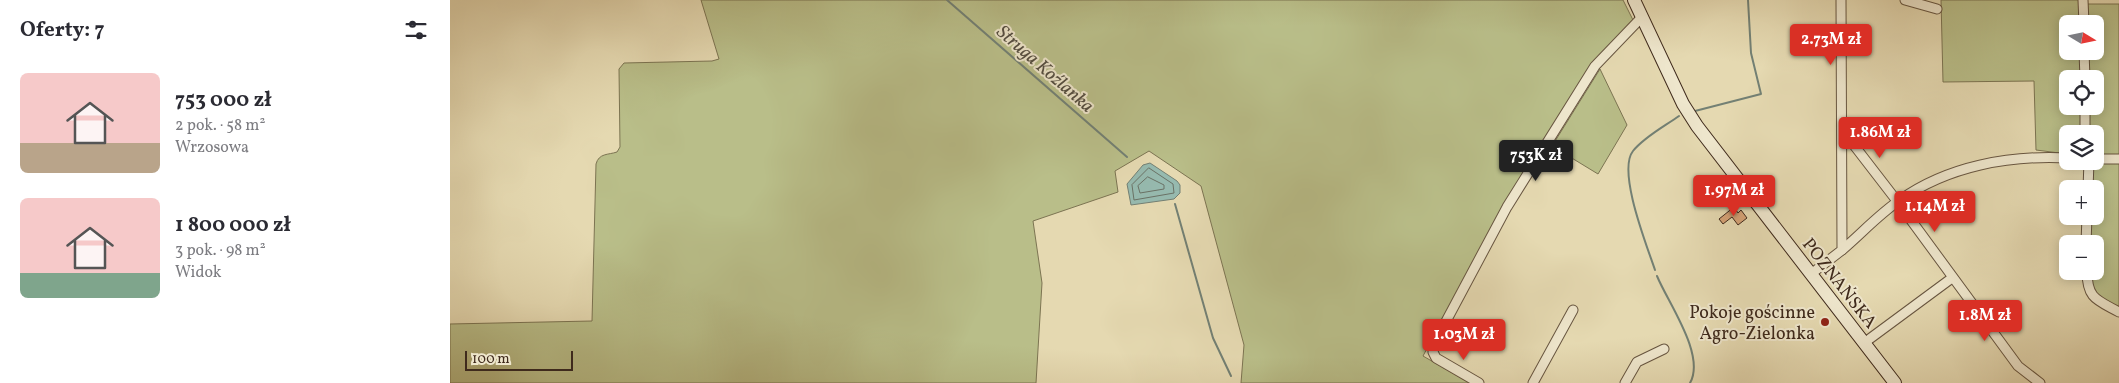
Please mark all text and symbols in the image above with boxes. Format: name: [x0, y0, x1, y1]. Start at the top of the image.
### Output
north arrow: [2059, 15, 2104, 60]
map controls: [2059, 15, 2104, 280]
text: Oferty: 7: [20, 16, 105, 45]
icon: filters: [402, 16, 430, 44]
water label: Struga Koźlanka: [990, 20, 1099, 119]
pin: 2.73M zł: [1779, 23, 1883, 66]
text: 2.73M zł: [1801, 29, 1861, 51]
button: locate: [2059, 70, 2104, 115]
text: 753 000 zł: [175, 86, 271, 115]
icon: home: [60, 93, 120, 153]
text: 2 pok. · 58 m²: [175, 115, 265, 137]
pin: 1.86M zł: [1828, 116, 1932, 159]
text: 1.86M zł: [1850, 122, 1910, 144]
button: layers: [2059, 125, 2104, 170]
text: Wrzosowa: [175, 137, 249, 159]
pin: 753K zł: [1490, 140, 1582, 182]
text: 753K zł: [1510, 145, 1562, 167]
pin: 1.97M zł: [1682, 174, 1786, 217]
text: 1.97M zł: [1704, 180, 1764, 202]
button: +: [2059, 180, 2104, 225]
pin: 1.14M zł: [1883, 190, 1987, 233]
text: 1.14M zł: [1905, 196, 1965, 218]
text: 1 800 000 zł: [175, 211, 291, 240]
icon: home: [60, 218, 120, 278]
street label: POZNAŃSKA: [1795, 233, 1882, 335]
button: −: [2059, 235, 2104, 280]
text: 3 pok. · 98 m²: [175, 240, 266, 262]
text: Widok: [175, 262, 221, 284]
pin: 1.8M zł: [1939, 300, 2031, 342]
place label: Pokoje gościnne Agro-Zielonka: [1689, 301, 1815, 347]
text: 1.8M zł: [1959, 305, 2011, 327]
marker: Pokoje gościnne Agro-Zielonka: [1819, 316, 1831, 328]
pin: 1.03M zł: [1412, 318, 1516, 361]
text: 1.03M zł: [1433, 324, 1495, 346]
scale bar: [465, 348, 572, 371]
text: 100 m: [472, 350, 510, 369]

